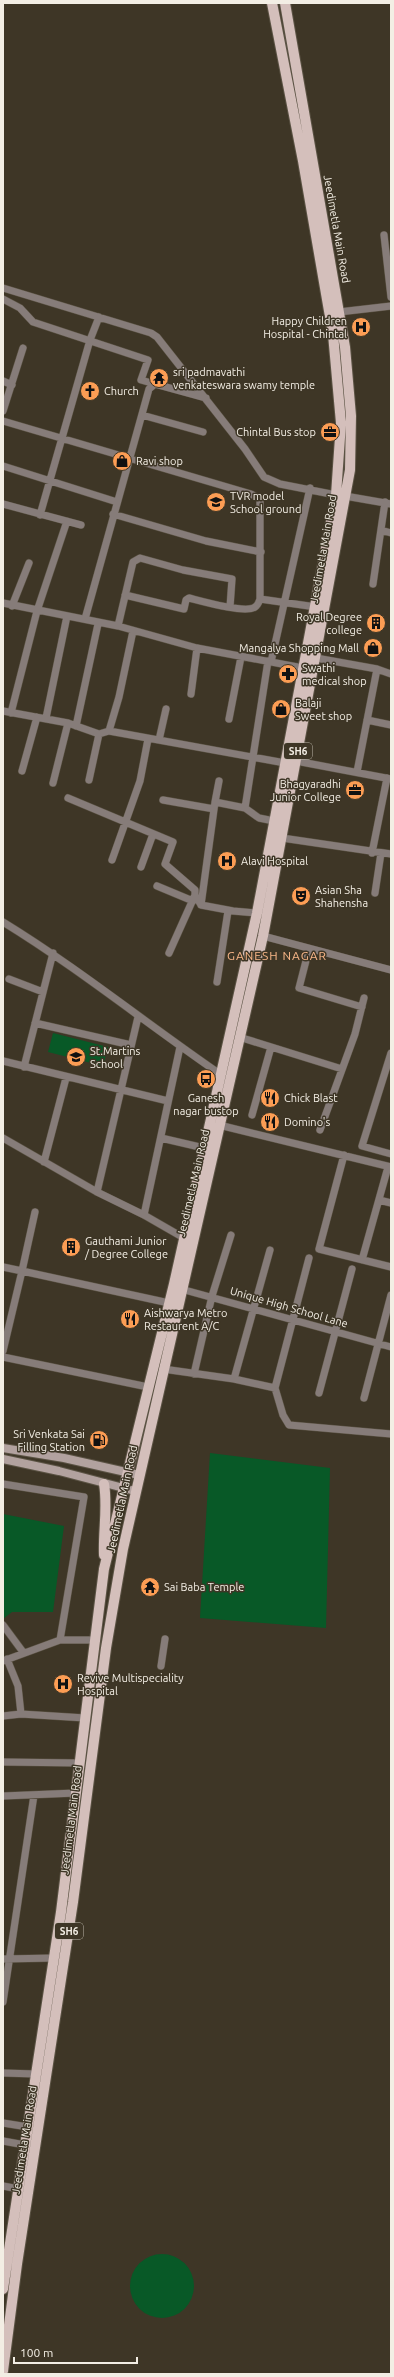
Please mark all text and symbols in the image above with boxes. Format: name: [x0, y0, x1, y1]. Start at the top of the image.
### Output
street label: Jeedimetla Main Road: [322, 174, 352, 284]
place label: Happy Children Hospital - Chintal: [263, 315, 347, 340]
hospital icon: Happy Children Hospital - Chintal: [350, 316, 372, 338]
place label: sri padmavathi venkateswara swamy temple: [173, 366, 315, 391]
temple icon: sri padmavathi venkateswara swamy temple: [148, 367, 170, 389]
church icon: Church: [79, 380, 101, 402]
place label: Church: [104, 385, 139, 397]
office icon: Chintal Bus stop: [319, 421, 341, 443]
place label: Chintal Bus stop: [236, 426, 316, 438]
shop icon: Ravi shop: [111, 450, 133, 472]
place label: Ravi shop: [136, 455, 183, 467]
place label: TVR model School ground: [230, 490, 301, 515]
school or university icon: TVR model School ground: [205, 491, 227, 513]
street label: Jeedimetla Main Road: [308, 494, 338, 604]
place label: Royal Degree college: [296, 611, 362, 636]
building icon: Royal Degree college: [365, 612, 387, 634]
shop icon: Mangalya Shopping Mall: [362, 637, 384, 659]
place label: Mangalya Shopping Mall: [239, 642, 359, 654]
place label: Swathi medical shop: [302, 662, 367, 687]
pharmacy icon: Swathi medical shop: [277, 663, 299, 685]
place label: Balaji Sweet shop: [295, 697, 352, 722]
shop icon: Balaji Sweet shop: [270, 698, 292, 720]
road number: SH6: [284, 743, 312, 759]
place label: Bhagyaradhi Junior College: [270, 778, 341, 803]
office icon: Bhagyaradhi Junior College: [344, 779, 366, 801]
hospital icon: Alavi Hospital: [216, 850, 238, 872]
place label: Alavi Hospital: [241, 855, 308, 867]
place label: Asian Sha Shahensha: [315, 884, 368, 909]
theatre icon: Asian Sha Shahensha: [290, 885, 312, 907]
district label: GANESH NAGAR: [227, 949, 327, 962]
place label: St.Martins School: [90, 1045, 141, 1070]
school or university icon: St.Martins School: [65, 1046, 87, 1068]
bus stop icon: Ganesh nagar bustop: [195, 1068, 217, 1090]
restaurant icon: Chick Blast: [259, 1087, 281, 1109]
place label: Ganesh nagar bustop: [173, 1092, 239, 1117]
place label: Chick Blast: [284, 1092, 338, 1104]
restaurant icon: Domino's: [259, 1111, 281, 1133]
place label: Domino's: [284, 1116, 331, 1128]
street label: Jeedimetla Main Road: [175, 1128, 211, 1238]
place label: Gauthami Junior / Degree College: [84, 1235, 168, 1260]
building icon: Gauthami Junior / Degree College: [60, 1236, 82, 1258]
street label: Unique High School Lane: [229, 1284, 349, 1330]
place label: Aishwarya Metro Restaurent A/C: [144, 1307, 227, 1332]
restaurant icon: Aishwarya Metro Restaurent A/C: [119, 1308, 141, 1330]
place label: Sri Venkata Sai Filling Station: [13, 1428, 85, 1453]
fuel station icon: Sri Venkata Sai Filling Station: [88, 1429, 110, 1451]
street label: Jeedimetla Main Road: [105, 1444, 139, 1554]
temple icon: Sai Baba Temple: [139, 1576, 161, 1598]
place label: Sai Baba Temple: [164, 1581, 244, 1593]
place label: Revive Multispeciality Hospital: [77, 1672, 184, 1697]
hospital icon: Revive Multispeciality Hospital: [52, 1673, 74, 1695]
street label: Jeedimetla Main Road: [58, 1765, 84, 1875]
road number: SH6: [55, 1923, 83, 1939]
street label: Jeedimetla Main Road: [9, 2085, 39, 2195]
scale bar: [14, 2339, 137, 2365]
text: 100 m: [20, 2346, 53, 2359]

